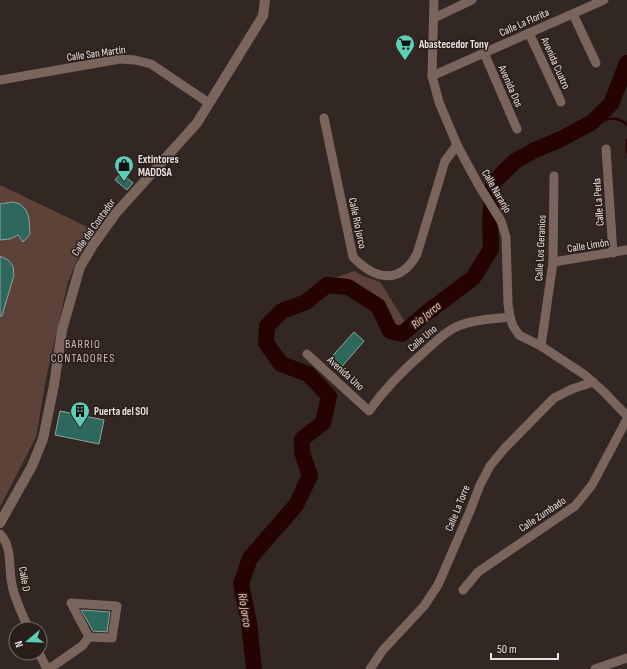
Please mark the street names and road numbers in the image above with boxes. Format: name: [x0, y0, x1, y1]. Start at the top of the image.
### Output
street label: Calle La Florita: [497, 6, 551, 39]
street label: Avenida Cuatro: [538, 34, 573, 92]
street label: Calle San Martín: [66, 43, 127, 64]
street label: Avenida Dos: [495, 62, 526, 109]
street label: Calle Naranjo: [479, 167, 514, 216]
street label: Calle La Perla: [590, 177, 607, 226]
street label: Calle del Contador: [69, 196, 118, 258]
street label: Calle Río Jorco: [346, 196, 369, 250]
street label: Calle Los Geranios: [532, 215, 549, 281]
street label: Calle Limón: [566, 236, 610, 255]
street label: Calle Uno: [405, 322, 440, 355]
street label: Avenida Uno: [324, 353, 367, 394]
street label: Calle La Torre: [442, 483, 473, 533]
street label: Calle Zumbado: [516, 494, 569, 535]
street label: Calle D: [16, 566, 33, 593]

